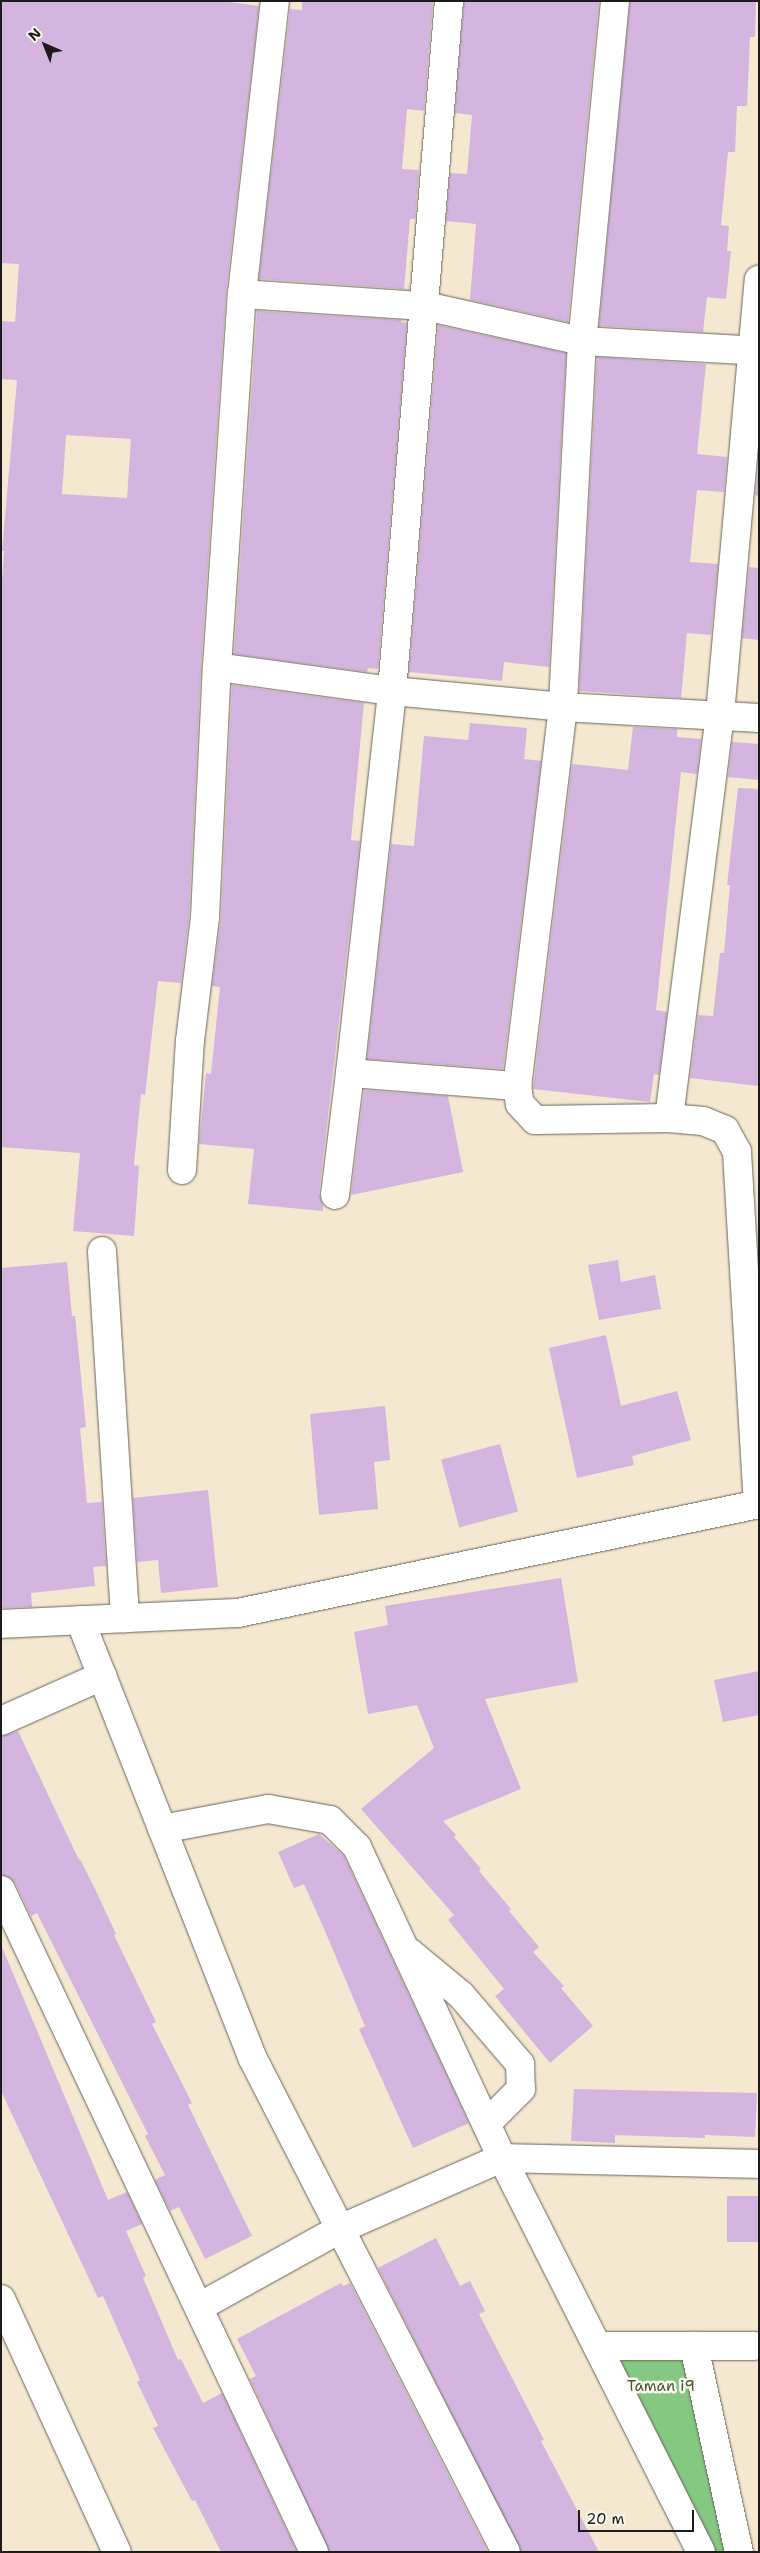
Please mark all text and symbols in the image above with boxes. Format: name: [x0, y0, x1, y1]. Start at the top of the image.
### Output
north arrow: [20, 20, 70, 70]
text: N: [24, 24, 45, 45]
park label: Taman i9: [627, 2378, 695, 2396]
scale bar: [580, 2500, 696, 2532]
text: 20 m: [586, 2509, 625, 2529]

